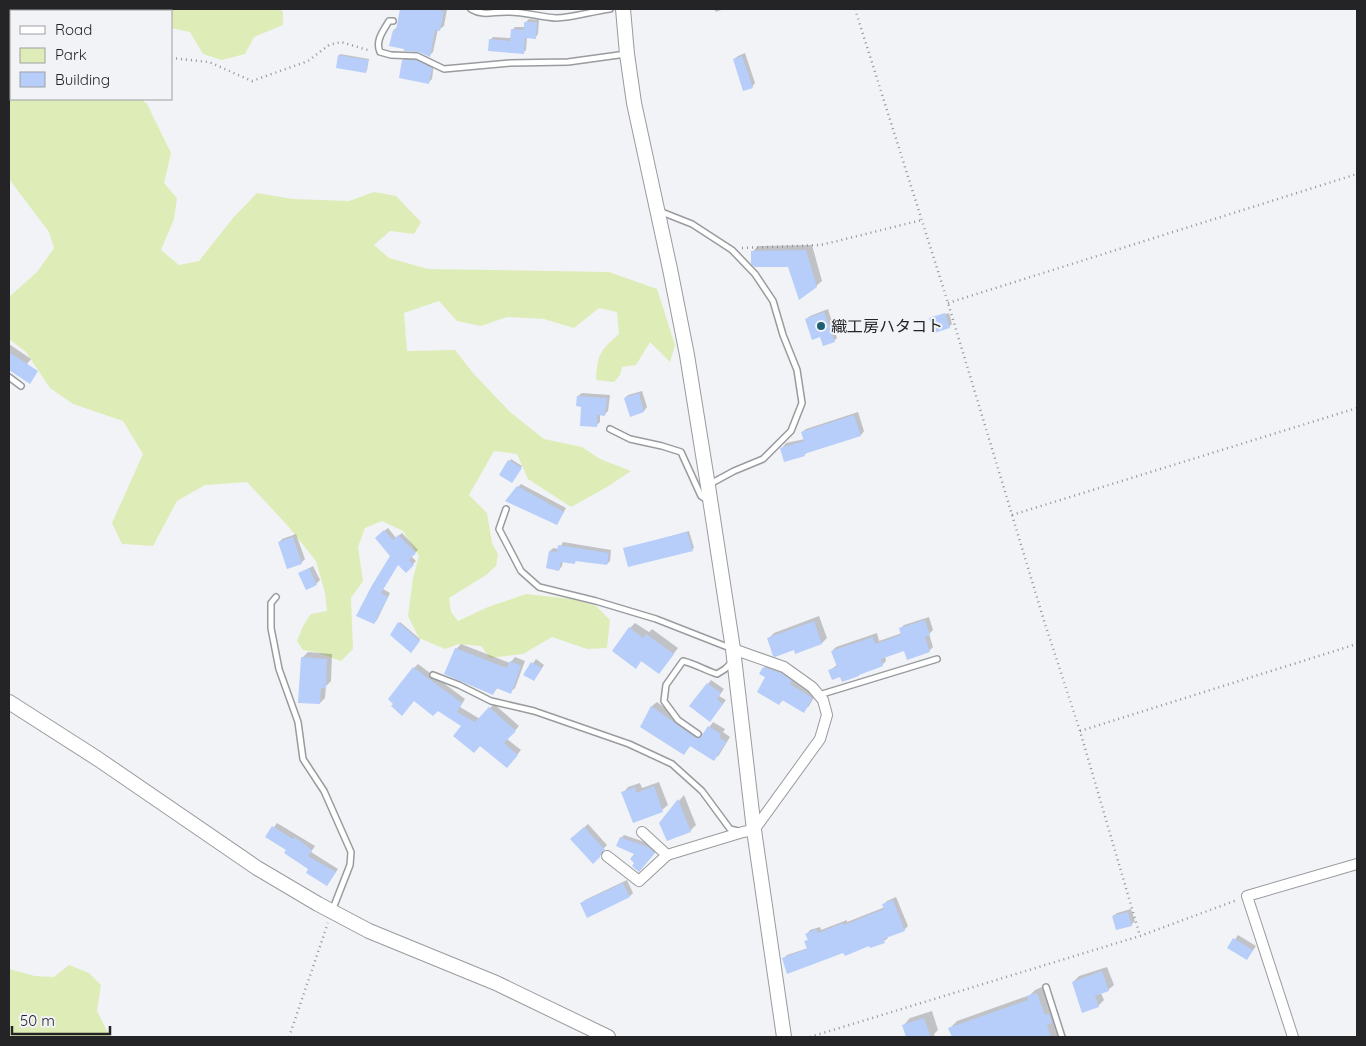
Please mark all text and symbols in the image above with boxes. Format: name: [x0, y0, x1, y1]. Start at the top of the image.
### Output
legend: [10, 10, 172, 100]
text: Road: [55, 20, 92, 39]
text: Park: [55, 45, 87, 64]
text: Building: [55, 70, 110, 89]
place label: 織工房ハタコト: [831, 316, 943, 336]
marker: 織工房ハタコト: [815, 320, 827, 332]
scale bar: [12, 1004, 110, 1036]
text: 50 m: [20, 1011, 55, 1030]

